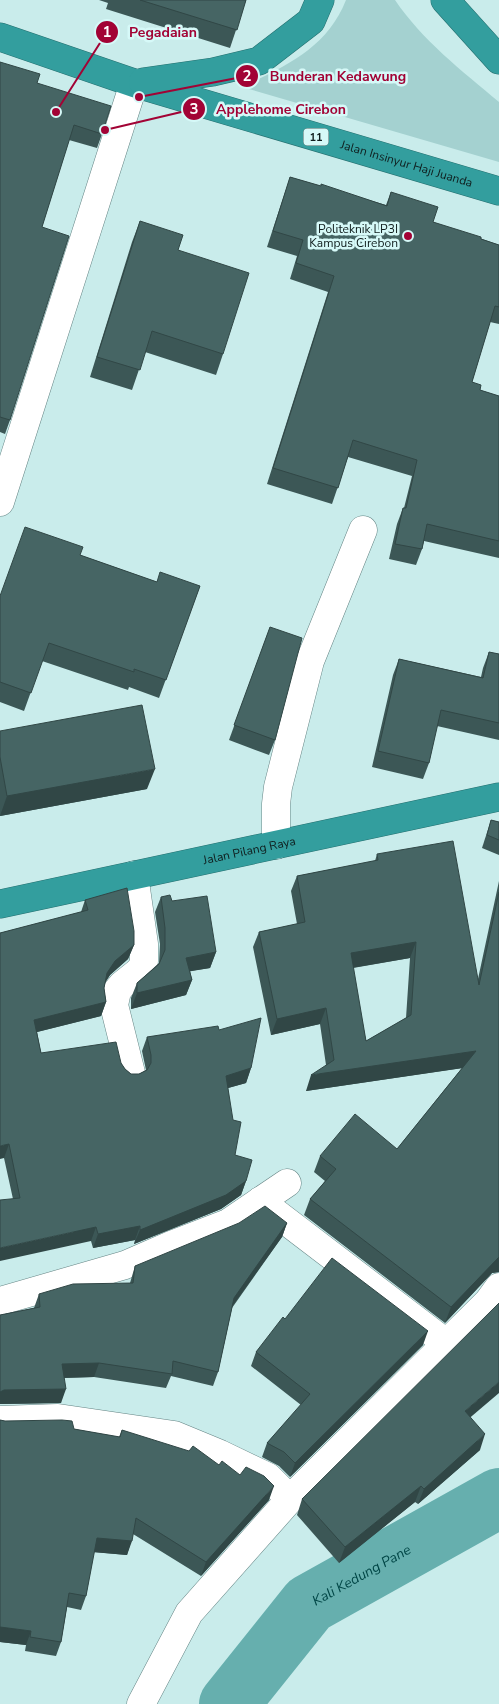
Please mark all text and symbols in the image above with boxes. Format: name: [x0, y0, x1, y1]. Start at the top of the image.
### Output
callout: Pegadaian: [94, 17, 207, 46]
text: 1: [102, 22, 112, 42]
text: Pegadaian: [129, 23, 197, 42]
callout: Bunderan Kedawung: [235, 61, 416, 90]
text: 2: [242, 66, 252, 86]
text: Bunderan Kedawung: [270, 67, 406, 86]
callout: Applehome Cirebon: [182, 94, 356, 123]
text: 3: [189, 99, 199, 119]
text: Applehome Cirebon: [216, 100, 346, 119]
road number: 11: [304, 128, 328, 146]
street label: Jalan Insinyur Haji Juanda: [338, 136, 475, 191]
place label: Politeknik LP3I Kampus Cirebon: [309, 221, 398, 251]
marker: Politeknik LP3I Kampus Cirebon: [402, 230, 414, 242]
street label: Jalan Pilang Raya: [201, 833, 297, 868]
water label: Kali Kedung Pane: [309, 1539, 415, 1610]

